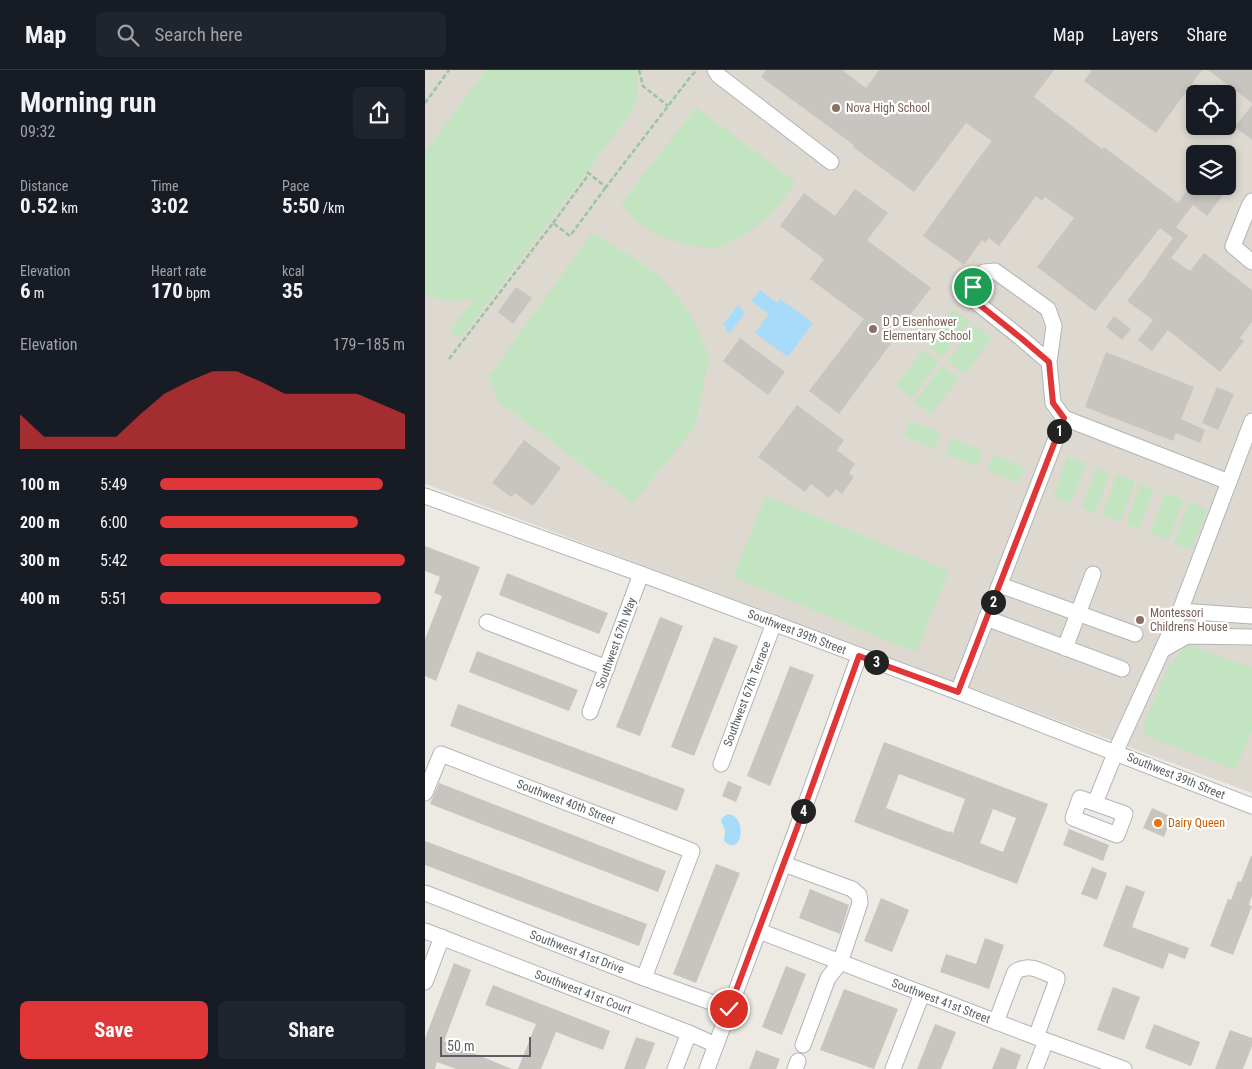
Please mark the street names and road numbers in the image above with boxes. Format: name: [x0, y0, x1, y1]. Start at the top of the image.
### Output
street label: Southwest 67th Way: [593, 595, 639, 691]
street label: Southwest 39th Street: [746, 607, 849, 657]
street label: Southwest 67th Terrace: [720, 639, 774, 749]
street label: Southwest 39th Street: [1125, 750, 1228, 802]
street label: Southwest 40th Street: [515, 777, 618, 827]
street label: Southwest 41st Drive: [528, 928, 627, 977]
street label: Southwest 41st Court: [533, 967, 634, 1017]
street label: Southwest 41st Street: [890, 976, 993, 1026]

